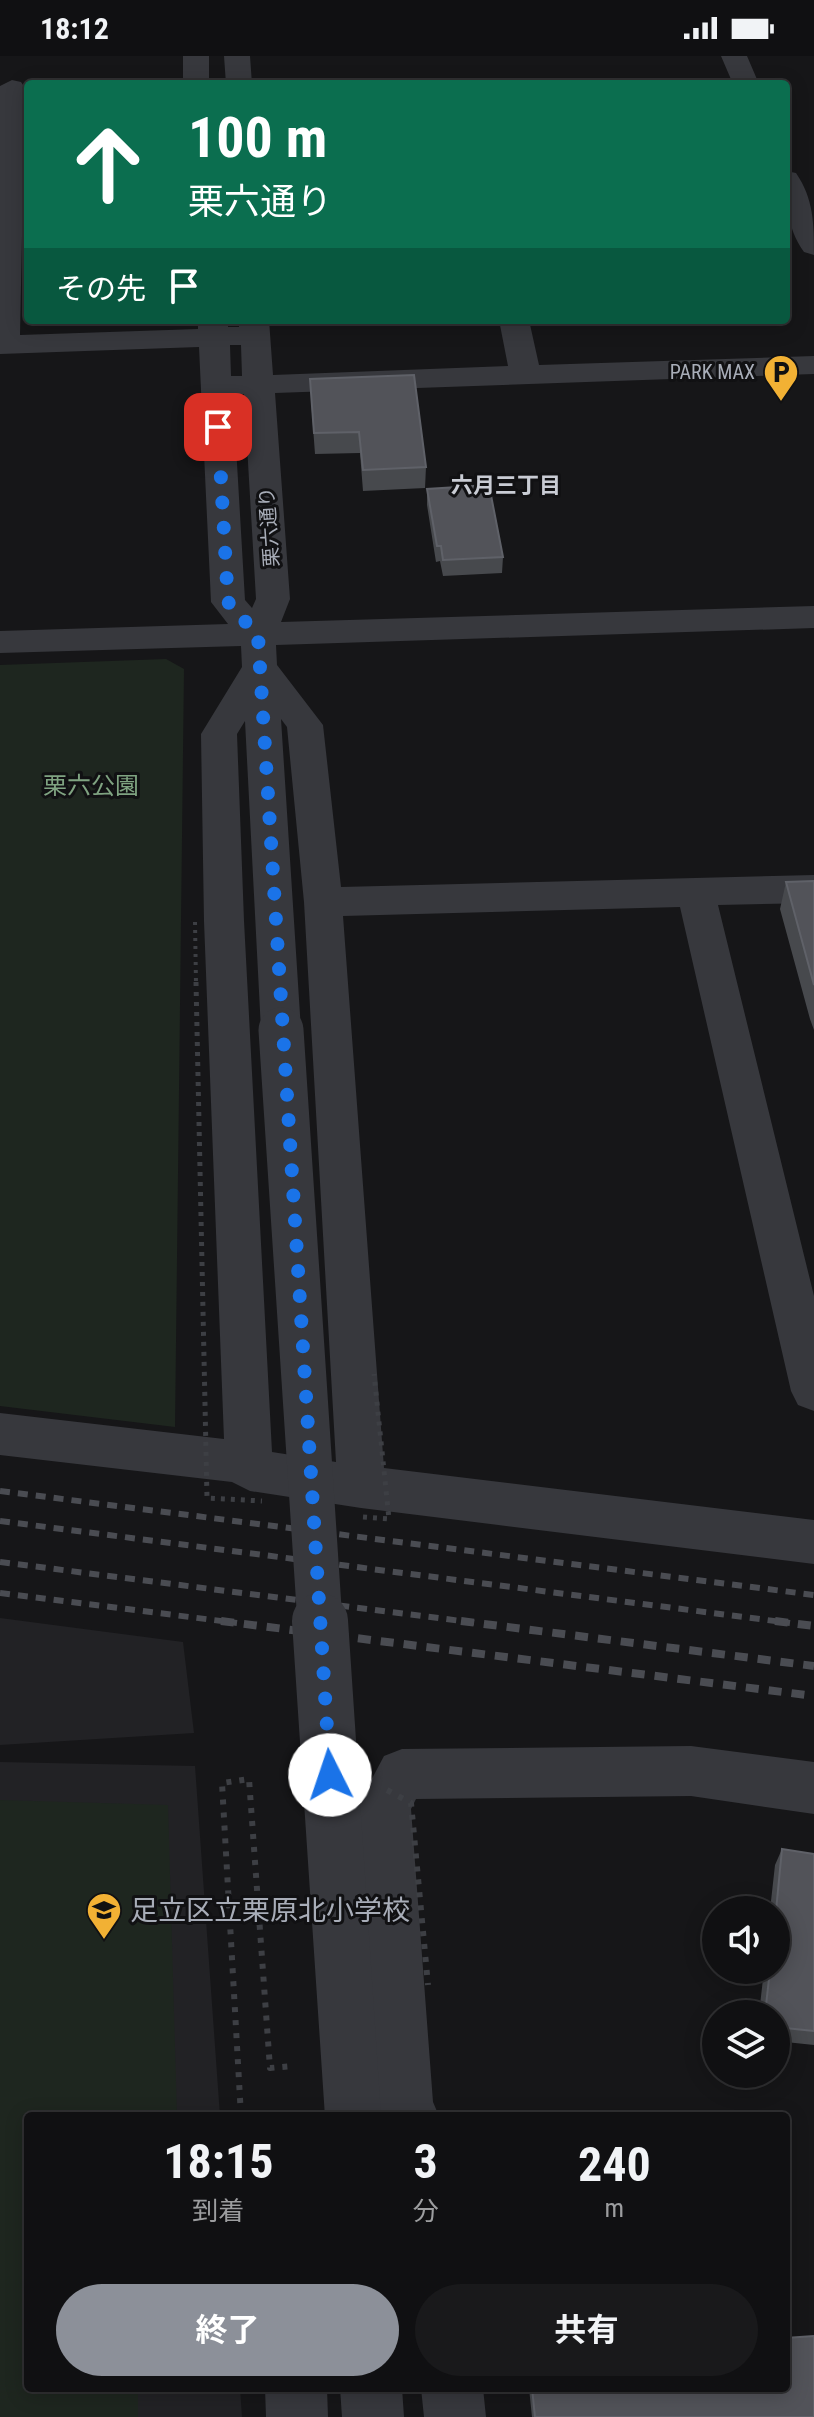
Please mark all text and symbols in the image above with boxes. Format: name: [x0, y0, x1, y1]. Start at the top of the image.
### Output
text: 18:12: [40, 11, 109, 46]
text: 100 m: [188, 105, 327, 171]
icon: ahead: [56, 112, 160, 216]
text: 栗六通り: [188, 181, 332, 223]
icon: arrive: [162, 264, 206, 308]
text: その先: [56, 271, 146, 306]
parking icon: PARK MAX: [762, 353, 800, 403]
place label: PARK MAX: [670, 360, 755, 384]
pin: [184, 393, 252, 461]
icon: arrive: [196, 405, 240, 449]
district label: 六月三丁目: [451, 473, 561, 498]
street label: 栗六通り: [254, 486, 284, 568]
park label: 栗六公園: [43, 772, 139, 800]
position arrow: [288, 1733, 372, 1817]
school or university icon: 足立区立栗原北小学校: [85, 1891, 123, 1941]
place label: 足立区立栗原北小学校: [130, 1894, 410, 1927]
map controls: [702, 1896, 790, 2088]
button: sound: [702, 1896, 790, 1984]
button: layers: [702, 2000, 790, 2088]
text: 18:15: [163, 2133, 273, 2190]
text: 3: [414, 2133, 438, 2190]
text: 240: [578, 2136, 651, 2193]
text: m: [605, 2193, 624, 2223]
text: 到着: [192, 2196, 244, 2226]
text: 分: [413, 2196, 439, 2226]
button: 終了: [56, 2284, 399, 2376]
button: 共有: [415, 2284, 758, 2376]

